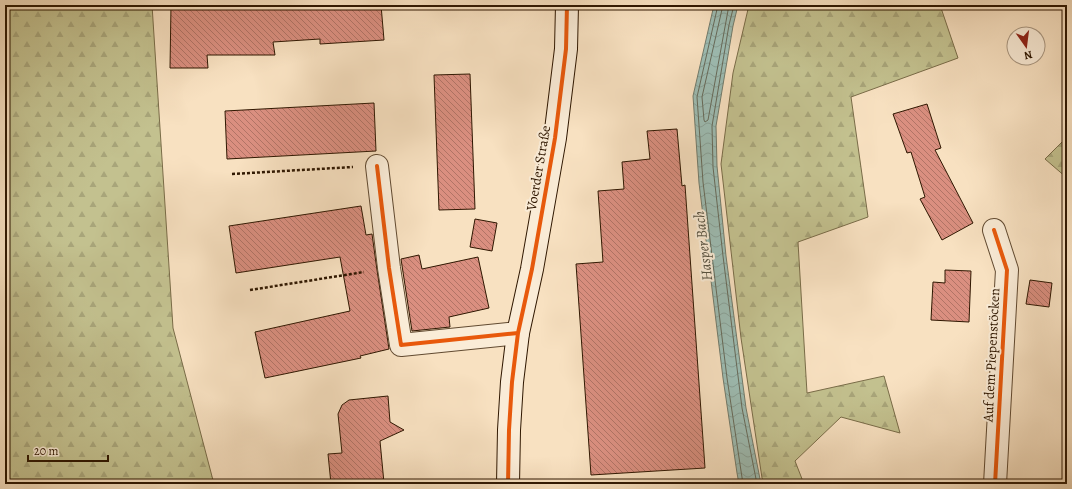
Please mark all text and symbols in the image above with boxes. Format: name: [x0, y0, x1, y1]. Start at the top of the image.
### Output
north arrow: [1006, 26, 1046, 66]
text: N: [1023, 47, 1034, 63]
street label: Voerder Straße: [521, 124, 555, 213]
water label: Hasper Bach: [689, 210, 717, 282]
street label: Auf dem Piepenstöcken: [978, 287, 1005, 423]
scale bar: [28, 437, 108, 463]
text: 20 m: [34, 443, 58, 459]

